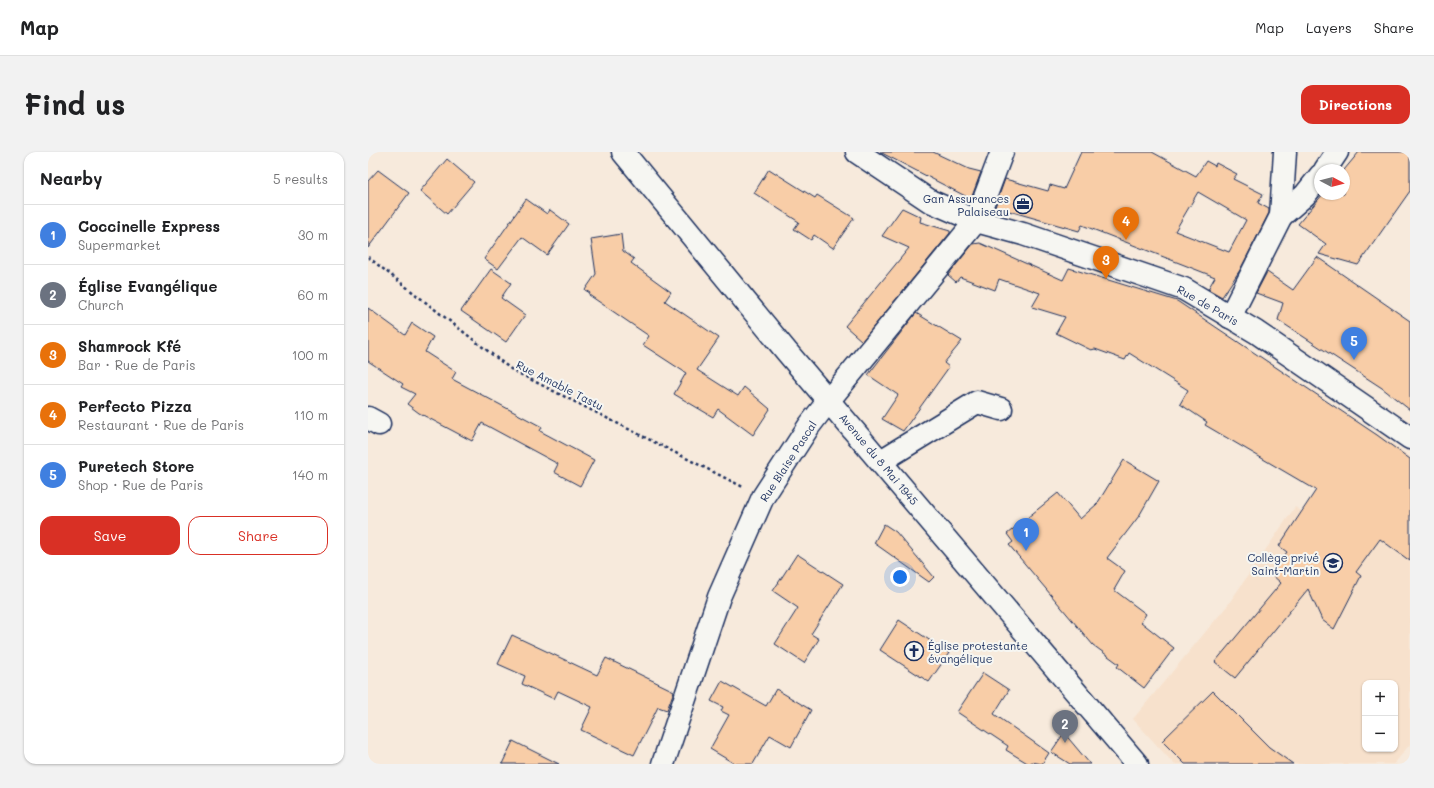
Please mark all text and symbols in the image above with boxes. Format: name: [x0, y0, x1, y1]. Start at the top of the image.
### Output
text: Map: [20, 15, 59, 40]
text: Map: [1255, 18, 1284, 37]
text: Layers: [1306, 18, 1352, 37]
text: Share: [1374, 18, 1414, 37]
button: Directions: [1301, 85, 1410, 124]
text: Find us: [24, 86, 125, 122]
north arrow: [1314, 164, 1350, 200]
text: Nearby: [40, 167, 102, 189]
text: 5 results: [273, 170, 328, 187]
place label: Gan Assurances Palaiseau: [923, 191, 1009, 219]
office icon: Gan Assurances Palaiseau: [1012, 193, 1034, 215]
pin: 4: [1113, 207, 1139, 240]
text: Coccinelle Express: [78, 216, 220, 236]
text: 1: [50, 226, 56, 243]
text: 30 m: [298, 226, 328, 243]
text: Supermarket: [78, 236, 161, 253]
pin: 3: [1093, 246, 1119, 279]
text: Église Evangélique: [78, 276, 217, 296]
street label: Rue de Paris: [1175, 281, 1241, 329]
text: 2: [49, 286, 57, 303]
text: 60 m: [298, 286, 328, 303]
text: Church: [78, 296, 123, 313]
pin: 5: [1341, 327, 1367, 360]
text: Shamrock Kfé: [78, 336, 181, 356]
text: 3: [49, 346, 57, 363]
text: 100 m: [292, 346, 328, 363]
text: Bar · Rue de Paris: [78, 356, 196, 373]
street label: Rue Amable Tastu: [514, 357, 606, 413]
text: Perfecto Pizza: [78, 396, 192, 416]
text: 4: [49, 406, 57, 423]
text: 110 m: [294, 406, 328, 423]
street label: Avenue du 8 Mai 1945: [836, 410, 922, 508]
text: Restaurant · Rue de Paris: [78, 416, 244, 433]
street label: Rue Blaise Pascal: [756, 418, 820, 504]
text: Puretech Store: [78, 456, 194, 476]
text: 5: [49, 466, 57, 483]
text: 140 m: [292, 466, 328, 483]
text: Shop · Rue de Paris: [78, 476, 203, 493]
button: Save: [40, 516, 180, 555]
button: Share: [188, 516, 328, 555]
pin: 1: [1013, 518, 1039, 551]
place label: Collège privé Saint-Martin: [1247, 550, 1319, 578]
school or university icon: Collège privé Saint-Martin: [1322, 552, 1344, 574]
your location: [890, 567, 910, 587]
place label: Église protestante évangélique: [928, 638, 1028, 666]
church icon: Église protestante évangélique: [903, 640, 925, 662]
map controls: [1362, 680, 1398, 752]
button: +: [1362, 680, 1398, 716]
pin: 2: [1052, 710, 1078, 743]
button: −: [1362, 716, 1398, 752]

